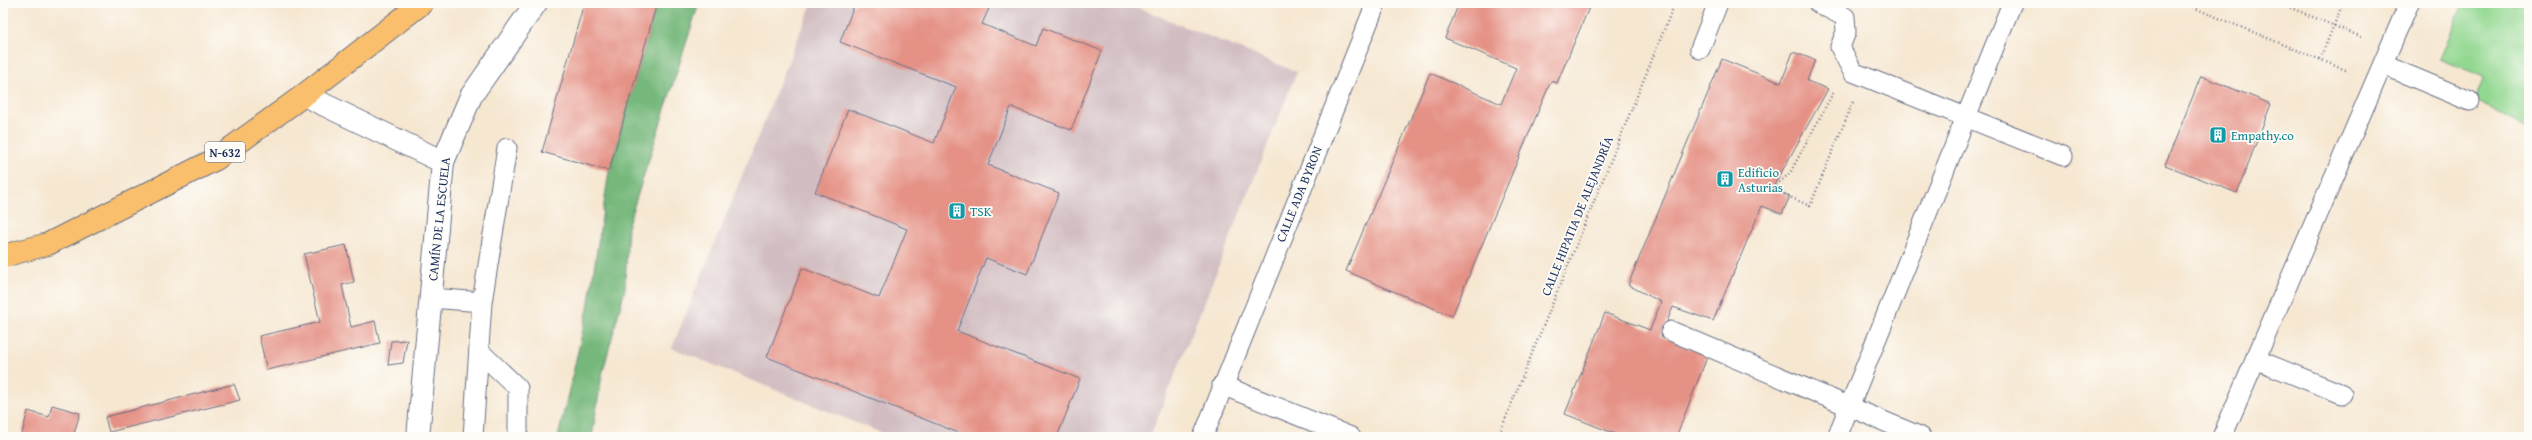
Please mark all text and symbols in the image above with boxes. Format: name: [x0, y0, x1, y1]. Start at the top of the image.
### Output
building icon: Empathy.co: [2208, 125, 2228, 145]
place label: Empathy.co: [2231, 126, 2294, 145]
street label: CALLE HIPATIA DE ALEJANDRÍA: [1536, 133, 1618, 299]
road number: N-632: [205, 142, 245, 162]
street label: CALLE ADA BYRON: [1271, 143, 1327, 245]
street label: CAMÍN DE LA ESCUELA: [423, 156, 455, 282]
place label: Edificio Asturias: [1738, 163, 1783, 197]
building icon: Edificio Asturias: [1715, 169, 1735, 189]
building icon: TSK: [947, 201, 967, 221]
place label: TSK: [970, 202, 992, 221]

